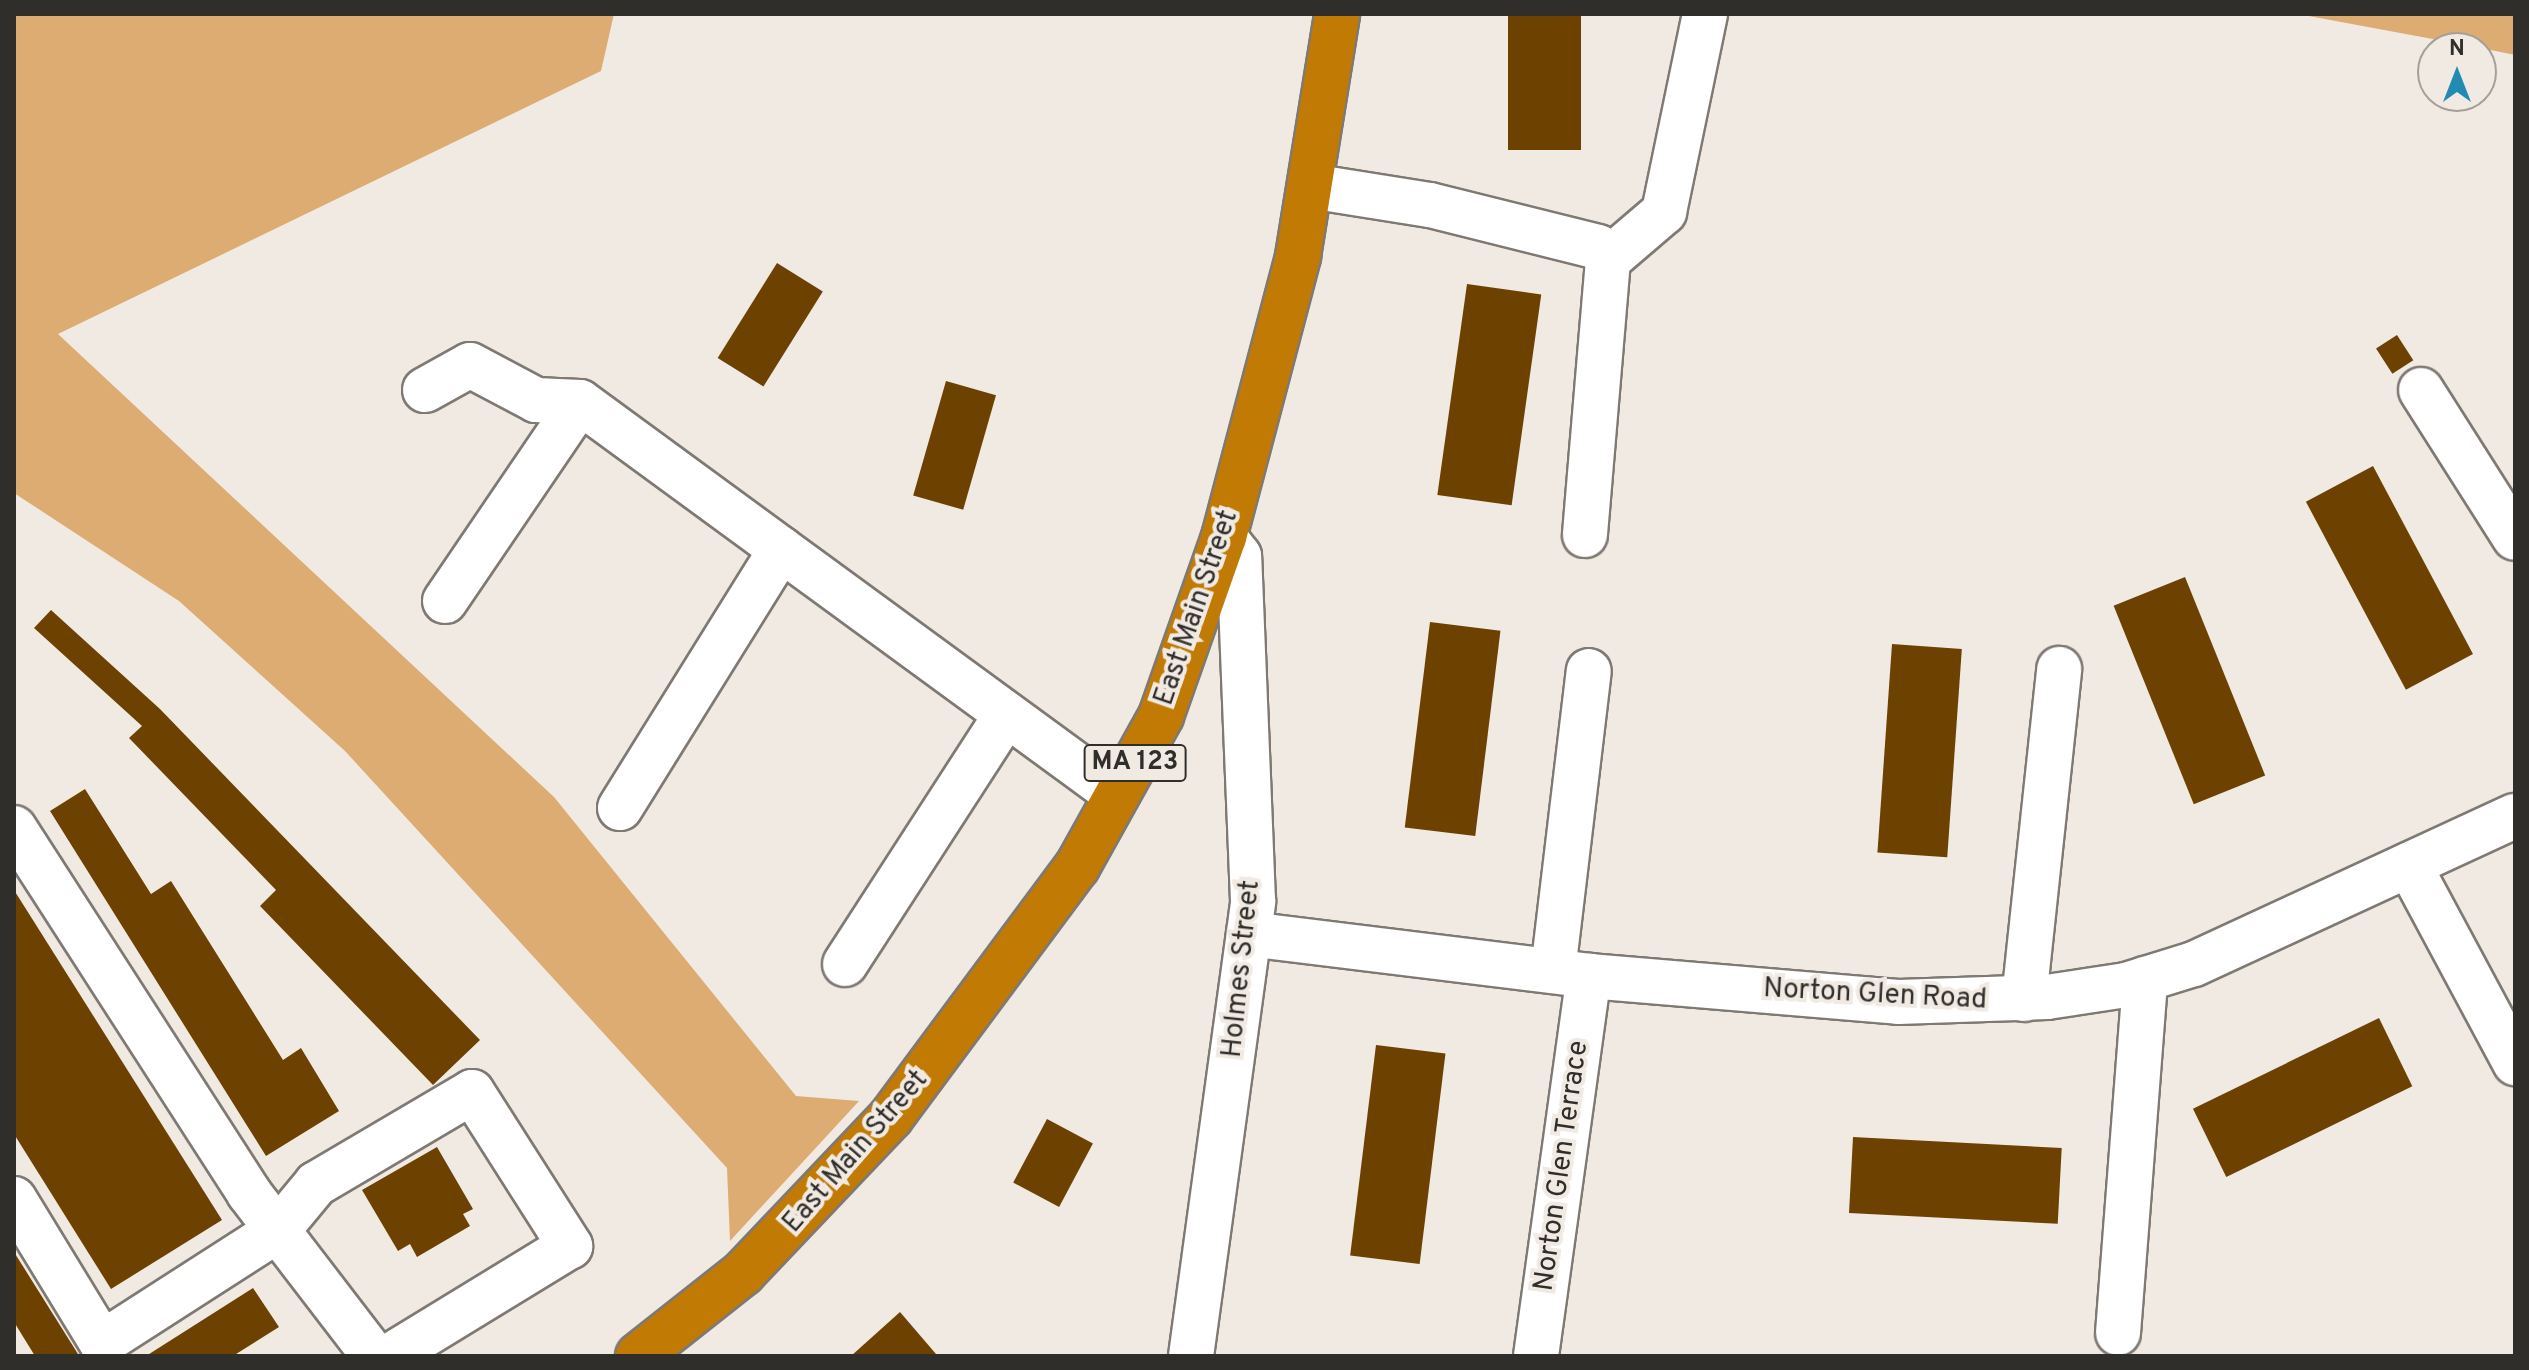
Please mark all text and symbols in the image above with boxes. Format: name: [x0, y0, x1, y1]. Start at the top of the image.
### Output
north arrow: [2417, 32, 2497, 112]
text: N: [2449, 36, 2465, 63]
street label: East Main Street: [1148, 506, 1246, 710]
road number: MA 123: [1083, 741, 1187, 785]
street label: Holmes Street: [1216, 879, 1268, 1059]
street label: Norton Glen Road: [1762, 972, 1988, 1018]
street label: Norton Glen Terrace: [1528, 1038, 1596, 1294]
street label: East Main Street: [776, 1064, 936, 1240]

